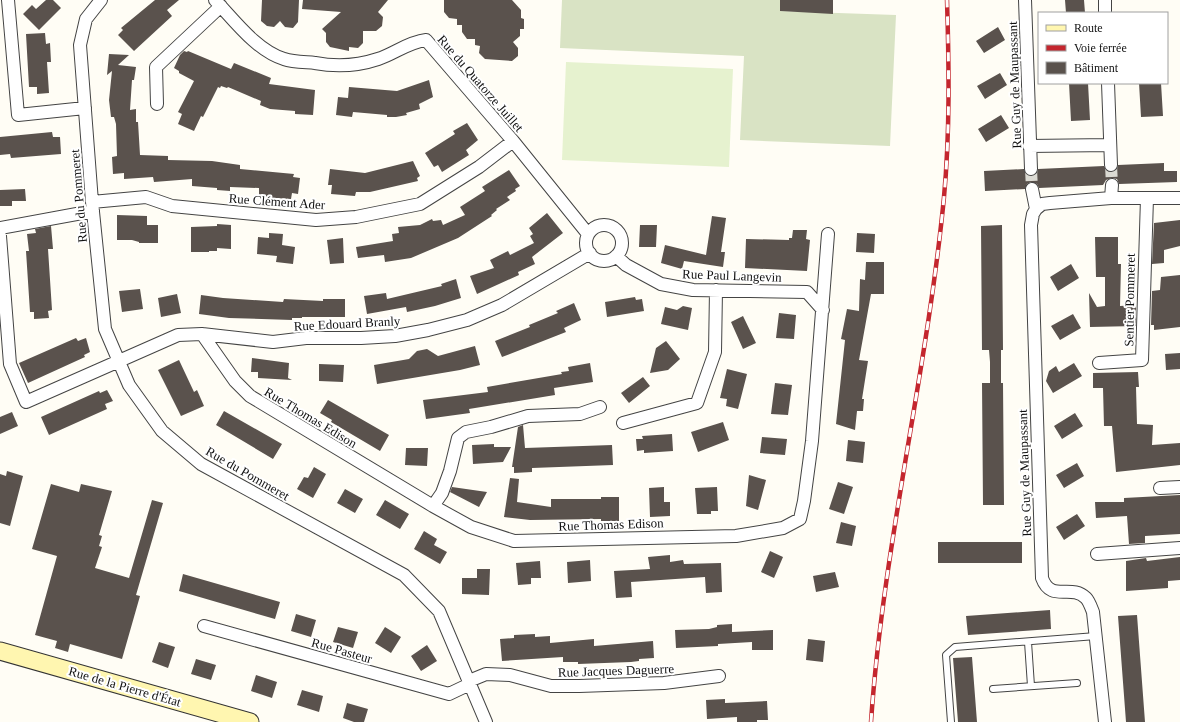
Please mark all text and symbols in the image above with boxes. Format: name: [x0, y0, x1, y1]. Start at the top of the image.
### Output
legend: [1038, 12, 1168, 84]
street label: Rue Guy de Maupassant: [1005, 21, 1024, 149]
text: Route: [1074, 21, 1103, 35]
street label: Rue du Quatorze Juillet: [435, 32, 527, 135]
text: Voie ferrée: [1074, 41, 1127, 55]
text: Bâtiment: [1074, 61, 1119, 75]
street label: Rue du Pommeret: [67, 148, 90, 243]
street label: Rue Clément Ader: [228, 191, 326, 212]
street label: Sentier Pommeret: [1121, 253, 1138, 347]
street label: Rue Paul Langevin: [682, 266, 783, 285]
street label: Rue Edouard Branly: [293, 313, 401, 334]
street label: Rue Thomas Edison: [262, 384, 360, 451]
street label: Rue Guy de Maupassant: [1015, 409, 1034, 537]
street label: Rue du Pommeret: [203, 443, 292, 504]
street label: Rue Thomas Edison: [558, 515, 664, 534]
street label: Rue Pasteur: [310, 635, 375, 666]
street label: Rue Jacques Daguerre: [558, 661, 675, 680]
street label: Rue de la Pierre d'État: [67, 663, 183, 710]

